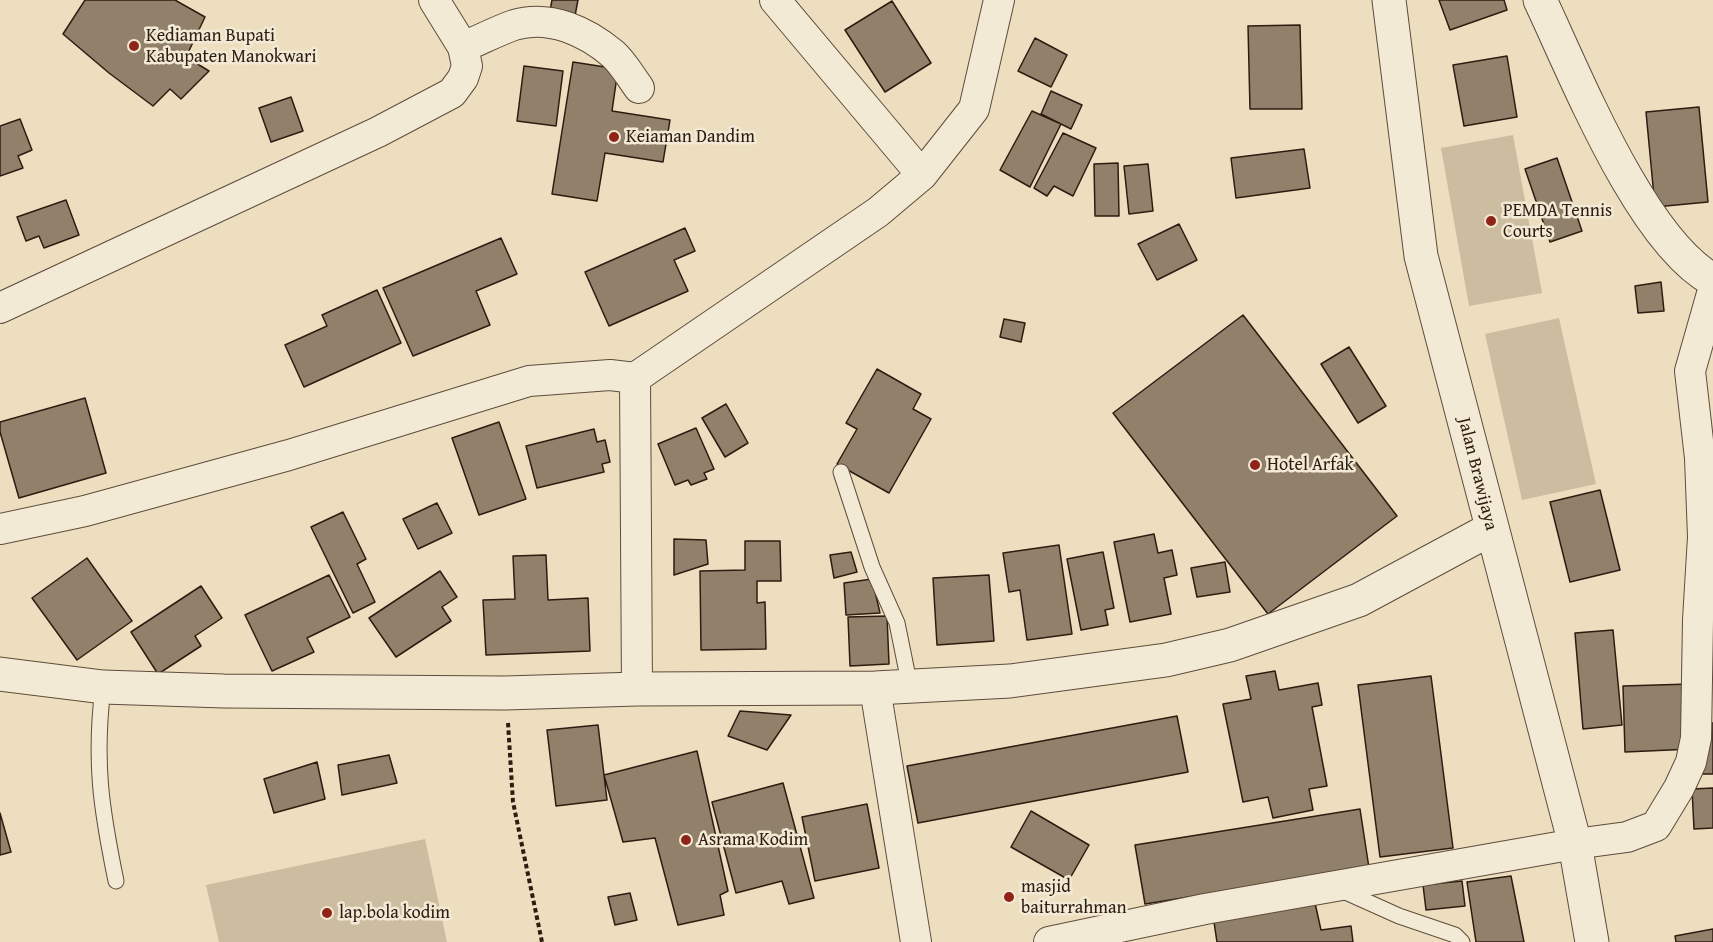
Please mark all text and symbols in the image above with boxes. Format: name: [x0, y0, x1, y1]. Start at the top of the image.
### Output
place label: Kediaman Bupati Kabupaten Manokwari: [146, 25, 316, 68]
marker: Kediaman Bupati Kabupaten Manokwari: [127, 39, 141, 53]
place label: Keiaman Dandim: [626, 126, 755, 148]
marker: Keiaman Dandim: [607, 130, 621, 144]
place label: PEMDA Tennis Courts: [1503, 200, 1612, 242]
marker: PEMDA Tennis Courts: [1484, 214, 1498, 228]
street label: Jalan Brawijaya: [1453, 415, 1501, 533]
place label: Hotel Arfak: [1267, 454, 1354, 476]
marker: Hotel Arfak: [1248, 458, 1262, 472]
place label: Asrama Kodim: [698, 829, 808, 851]
marker: Asrama Kodim: [679, 833, 693, 847]
place label: masjid baiturrahman: [1021, 876, 1127, 918]
marker: masjid baiturrahman: [1002, 890, 1016, 904]
place label: lap.bola kodim: [339, 902, 450, 924]
marker: lap.bola kodim: [320, 906, 334, 920]

